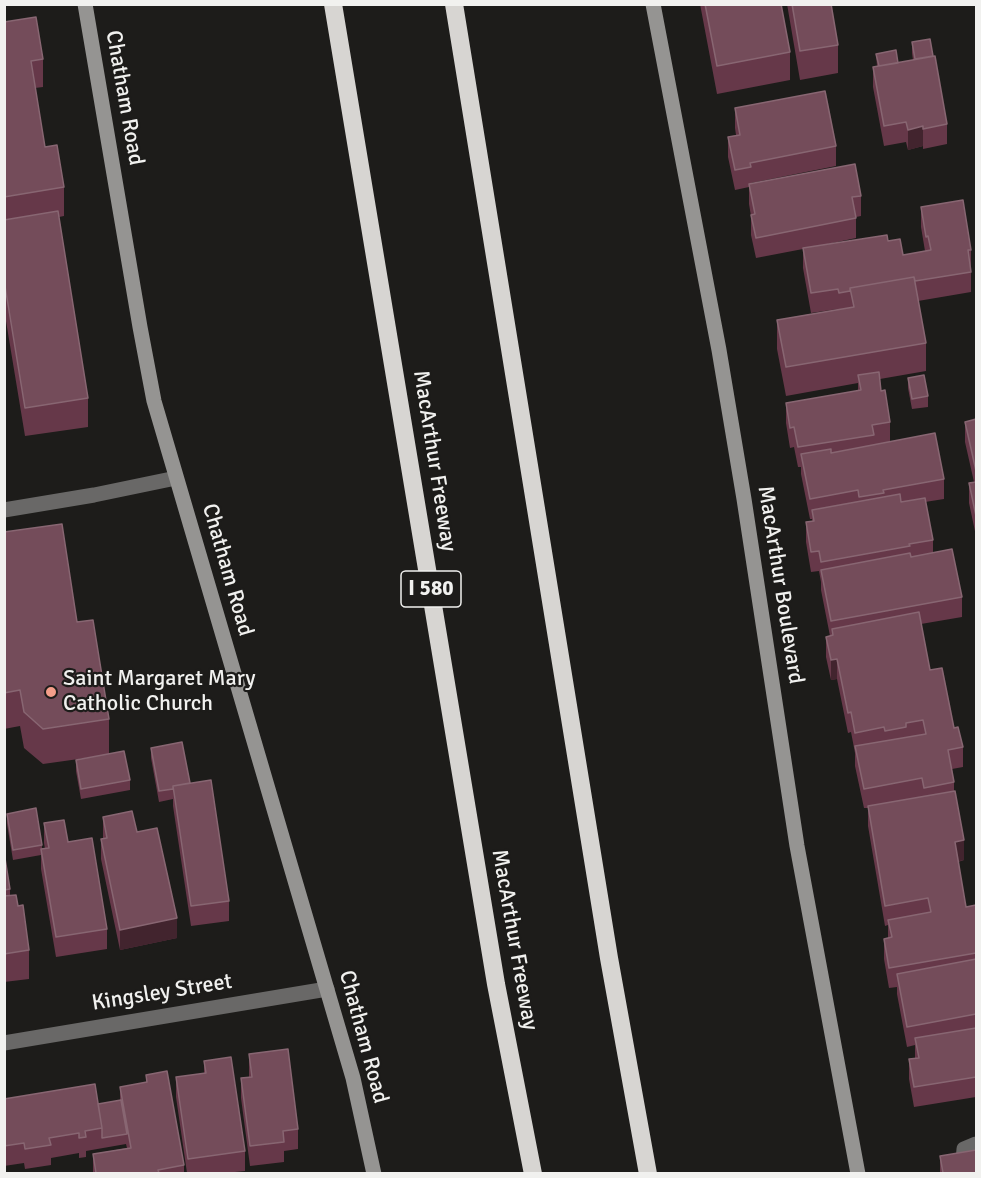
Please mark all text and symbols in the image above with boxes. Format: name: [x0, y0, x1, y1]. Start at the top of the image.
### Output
street label: Chatham Road: [99, 29, 149, 167]
street label: MacArthur Freeway: [407, 369, 461, 553]
street label: MacArthur Boulevard: [751, 484, 809, 686]
street label: Chatham Road: [196, 501, 258, 639]
road number: I 580: [401, 571, 461, 607]
place label: Saint Margaret Mary Catholic Church: [63, 666, 256, 718]
marker: Saint Margaret Mary Catholic Church: [44, 685, 58, 699]
street label: MacArthur Freeway: [485, 848, 543, 1032]
street label: Chatham Road: [333, 968, 393, 1106]
street label: Kingsley Street: [90, 969, 234, 1017]

